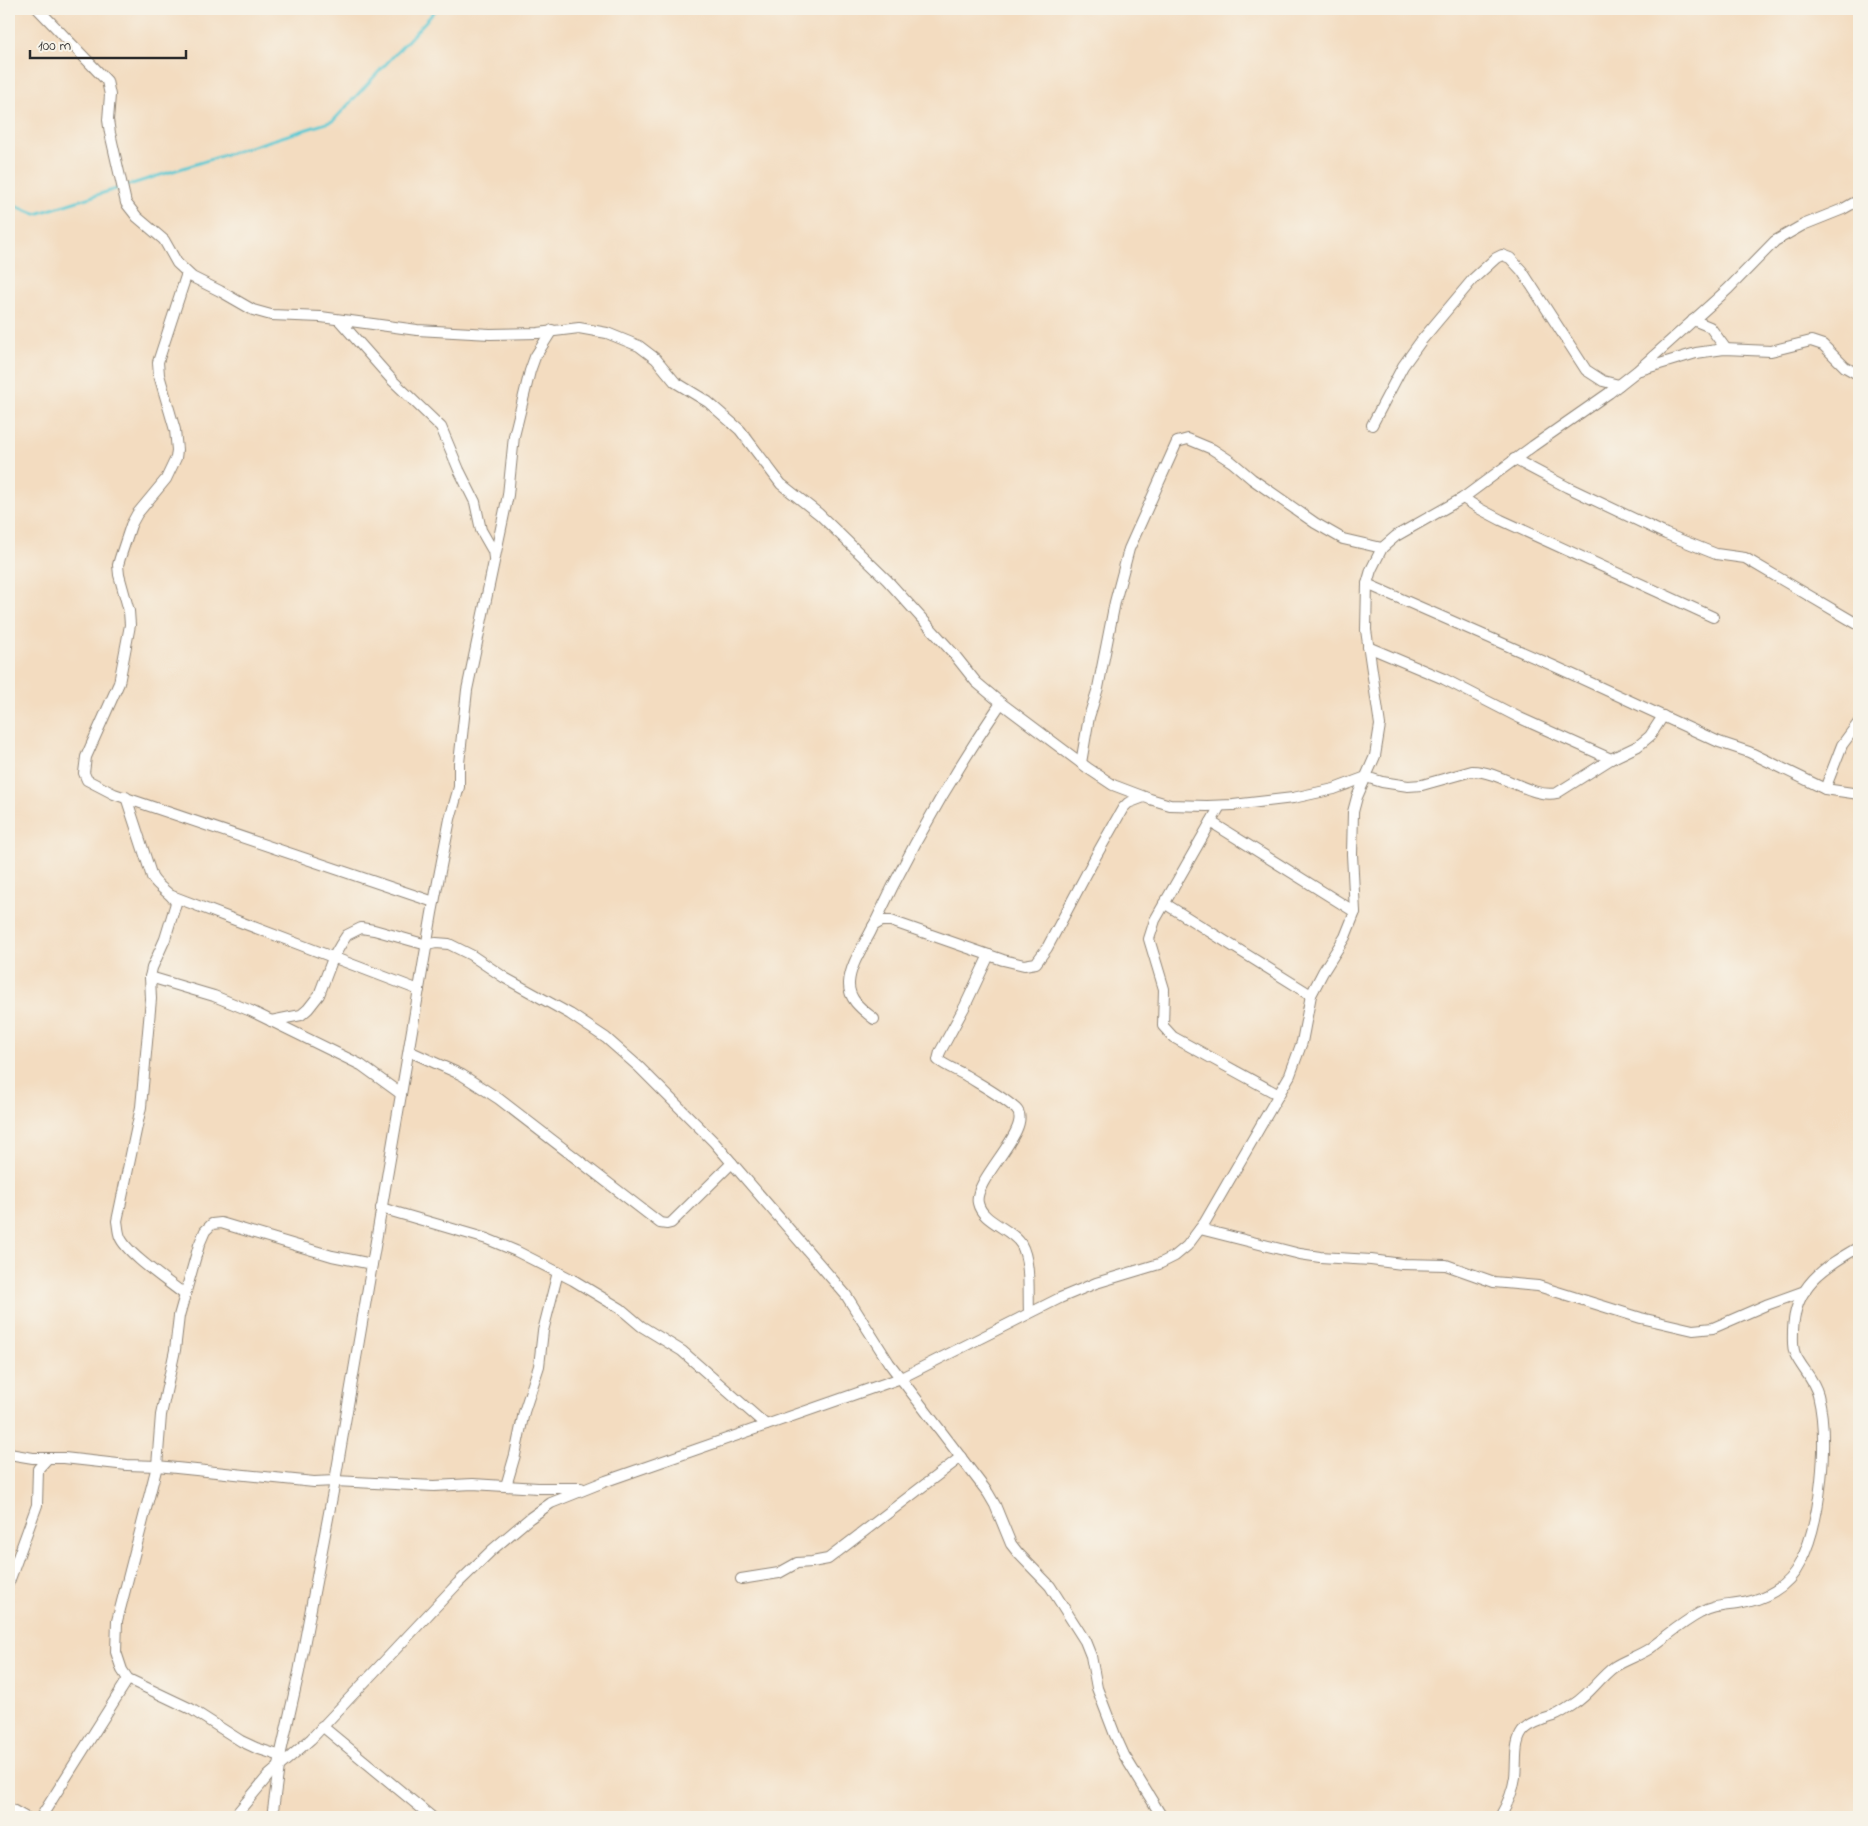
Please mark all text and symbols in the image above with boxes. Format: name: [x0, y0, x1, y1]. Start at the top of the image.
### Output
scale bar: [30, 28, 186, 60]
text: 100 m: [38, 35, 71, 57]

